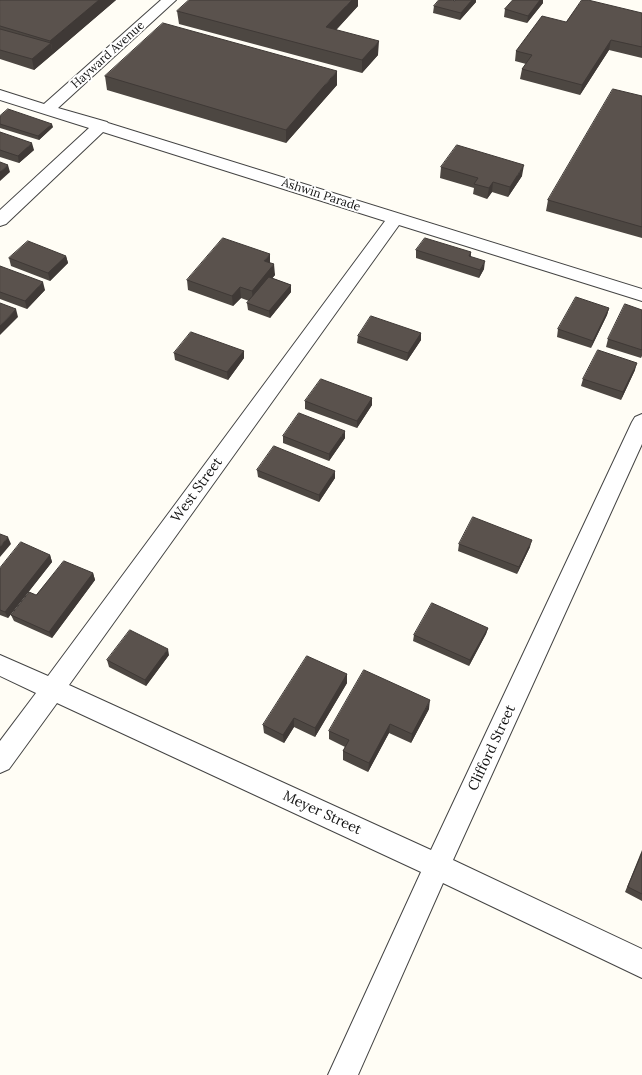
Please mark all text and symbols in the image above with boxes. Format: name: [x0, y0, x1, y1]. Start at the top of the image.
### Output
street label: Hayward Avenue: [68, 18, 148, 92]
street label: Ashwin Parade: [280, 175, 362, 215]
street label: West Street: [168, 454, 226, 526]
street label: Clifford Street: [465, 702, 519, 794]
street label: Meyer Street: [280, 788, 364, 838]

